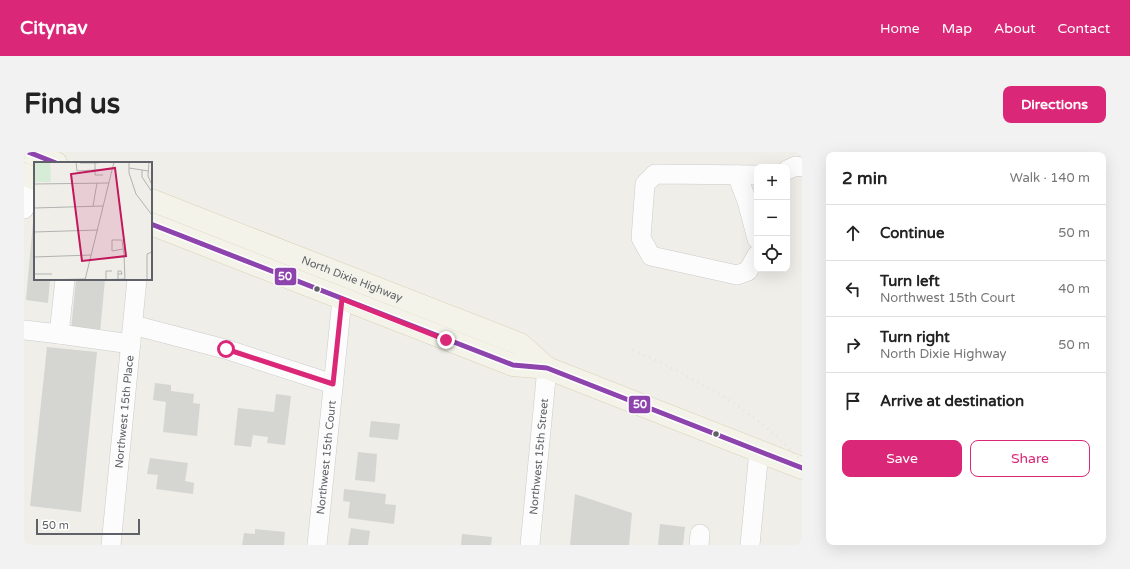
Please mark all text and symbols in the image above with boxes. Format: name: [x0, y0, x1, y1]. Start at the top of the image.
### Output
text: Citynav: [20, 17, 87, 39]
text: Home: [880, 20, 920, 37]
text: Map: [942, 20, 972, 37]
text: About: [994, 20, 1036, 37]
text: Contact: [1058, 20, 1110, 37]
button: Directions: [1003, 86, 1106, 123]
text: Find us: [24, 87, 120, 121]
inset map: [34, 162, 152, 280]
map controls: [754, 164, 790, 272]
button: +: [754, 164, 790, 200]
text: 2 min: [842, 168, 887, 189]
text: Walk · 140 m: [1010, 170, 1090, 186]
button: −: [754, 200, 790, 236]
icon: ahead: [842, 222, 864, 244]
text: Continue: [880, 224, 944, 242]
text: 50 m: [1058, 225, 1090, 241]
button: locate: [754, 236, 790, 272]
street label: North Dixie Highway: [300, 253, 405, 304]
line badge: 50: [274, 267, 297, 286]
text: 50: [278, 270, 292, 283]
text: Turn left: [880, 272, 940, 290]
icon: left: [842, 278, 864, 300]
text: 40 m: [1058, 281, 1090, 297]
unlabelled marker: [312, 284, 322, 294]
text: Northwest 15th Court: [880, 290, 1015, 306]
text: Turn right: [880, 328, 950, 346]
route end: [437, 331, 455, 349]
icon: right: [842, 334, 864, 356]
text: 50 m: [1058, 337, 1090, 353]
route start: [217, 340, 235, 358]
text: North Dixie Highway: [880, 346, 1007, 362]
street label: Northwest 15th Place: [112, 354, 136, 469]
icon: arrive: [842, 390, 864, 412]
text: Arrive at destination: [880, 392, 1024, 410]
line badge: 50: [628, 395, 651, 414]
street label: Northwest 15th Street: [526, 398, 551, 515]
text: 50: [633, 398, 647, 411]
street label: Northwest 15th Court: [314, 400, 338, 515]
unlabelled marker: [711, 429, 721, 439]
button: Save: [842, 440, 962, 477]
button: Share: [970, 440, 1090, 477]
scale bar: [36, 517, 140, 536]
text: 50 m: [42, 519, 69, 532]

